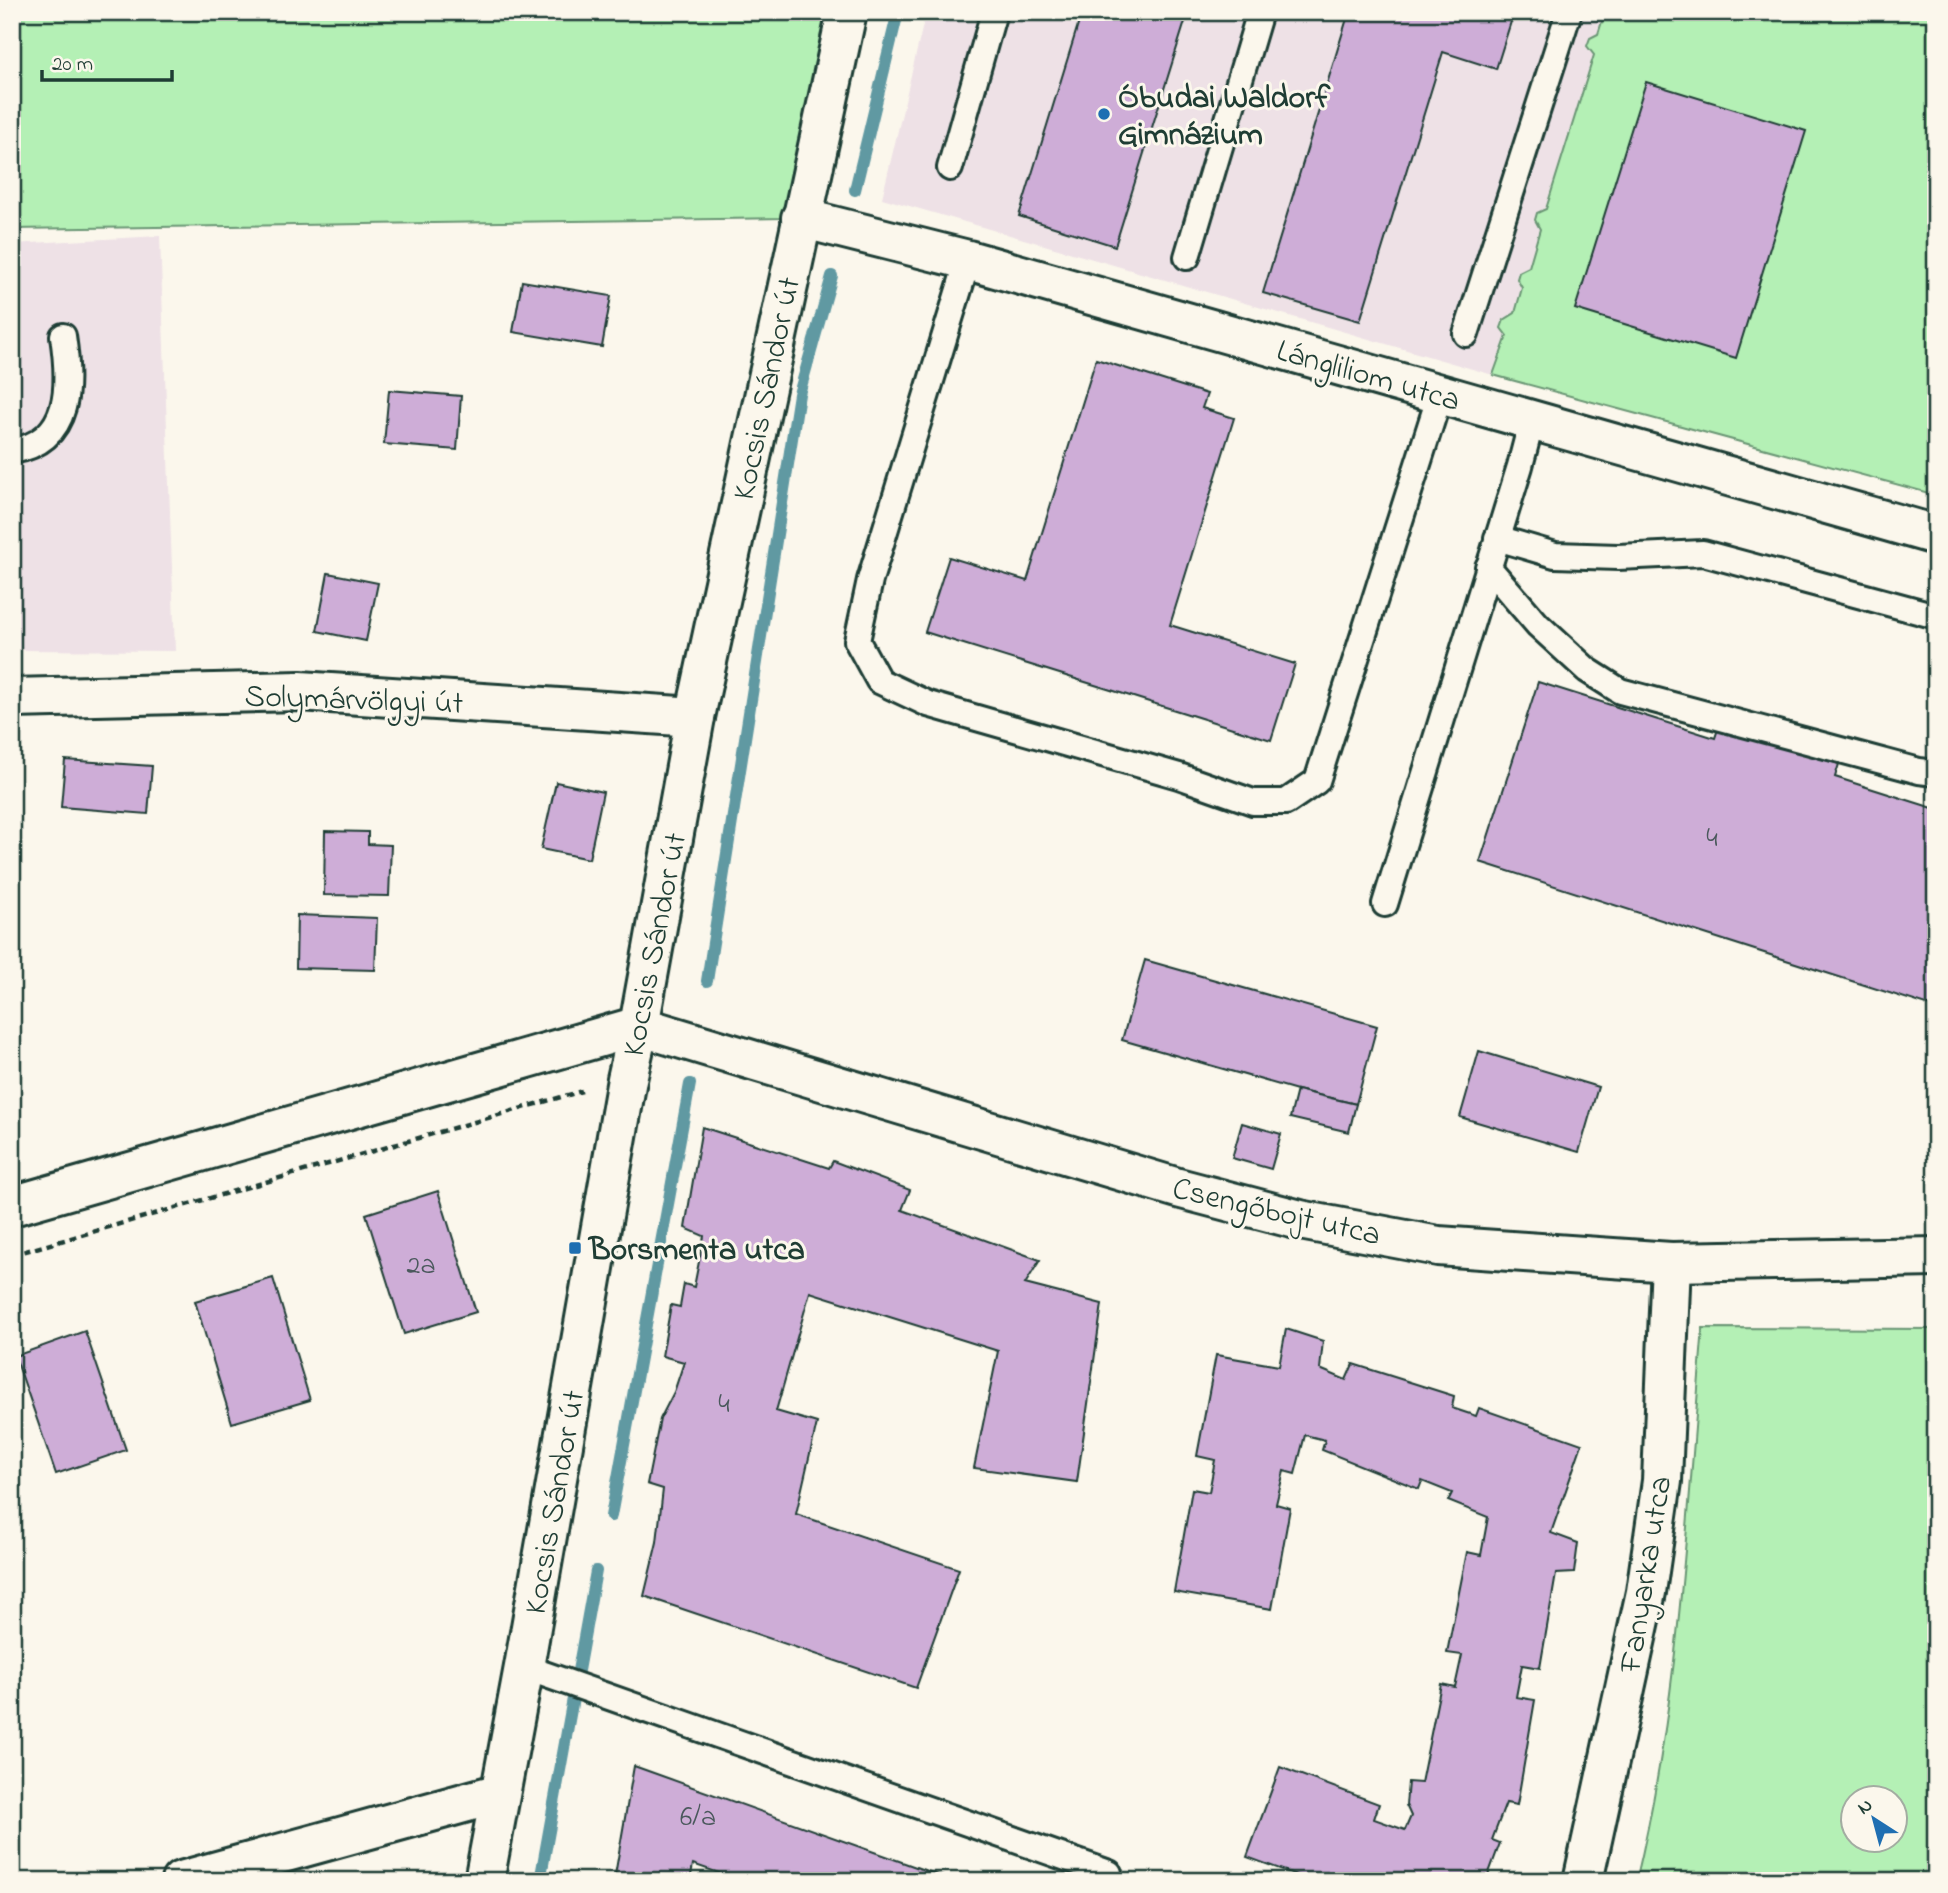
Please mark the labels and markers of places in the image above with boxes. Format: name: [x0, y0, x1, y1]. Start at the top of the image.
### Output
place label: Óbudai Waldorf Gimnázium: [1118, 76, 1331, 160]
marker: Óbudai Waldorf Gimnázium: [1096, 106, 1112, 122]
place label: Borsmenta utca: [587, 1228, 805, 1275]
marker: Borsmenta utca: [567, 1240, 583, 1256]

